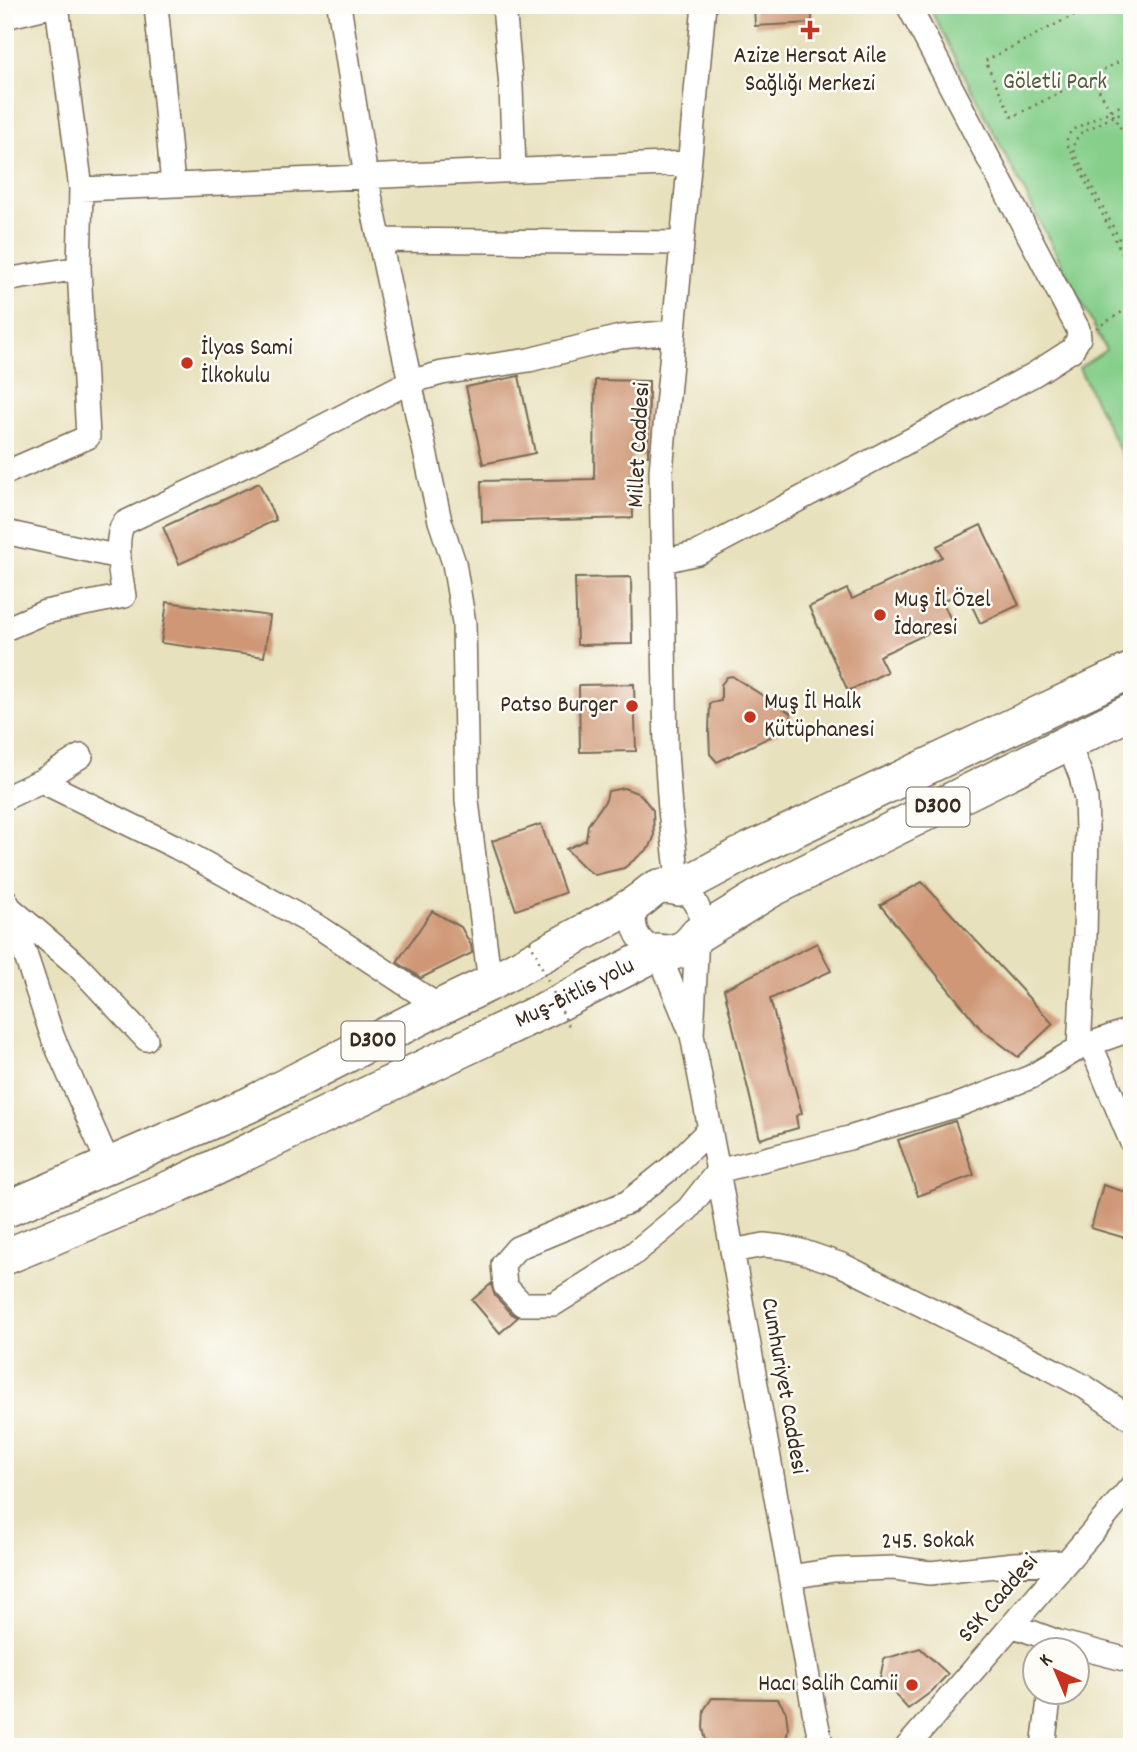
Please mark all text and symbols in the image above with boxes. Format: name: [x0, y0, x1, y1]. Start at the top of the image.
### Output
marker: Azize Hersat Aile Sağlığı Merkezi: [800, 20, 820, 40]
place label: Azize Hersat Aile Sağlığı Merkezi: [733, 40, 887, 102]
park label: Göletli Park: [1003, 66, 1107, 100]
place label: İlyas Sami İlkokulu: [201, 332, 293, 394]
marker: İlyas Sami İlkokulu: [179, 355, 195, 371]
street label: Millet Caddesi: [620, 381, 660, 509]
place label: Muş İl Özel İdaresi: [894, 584, 991, 646]
marker: Muş İl Özel İdaresi: [872, 607, 888, 623]
place label: Muş İl Halk Kütüphanesi: [764, 686, 874, 748]
place label: Patso Burger: [500, 689, 618, 723]
marker: Patso Burger: [624, 698, 640, 714]
marker: Muş İl Halk Kütüphanesi: [742, 709, 758, 725]
road number: D300: [906, 788, 970, 827]
street label: Muş-Bitlis yolu: [510, 950, 641, 1038]
road number: D300: [342, 1022, 404, 1060]
street label: Cumhuriyet Caddesi: [751, 1295, 815, 1477]
street label: 245. Sokak: [881, 1524, 975, 1560]
street label: SSK Caddesi: [951, 1547, 1047, 1651]
north arrow: [1021, 1636, 1092, 1706]
text: K: [1034, 1648, 1059, 1674]
place label: Hacı Salih Camii: [758, 1668, 898, 1702]
marker: Hacı Salih Camii: [904, 1677, 920, 1693]

